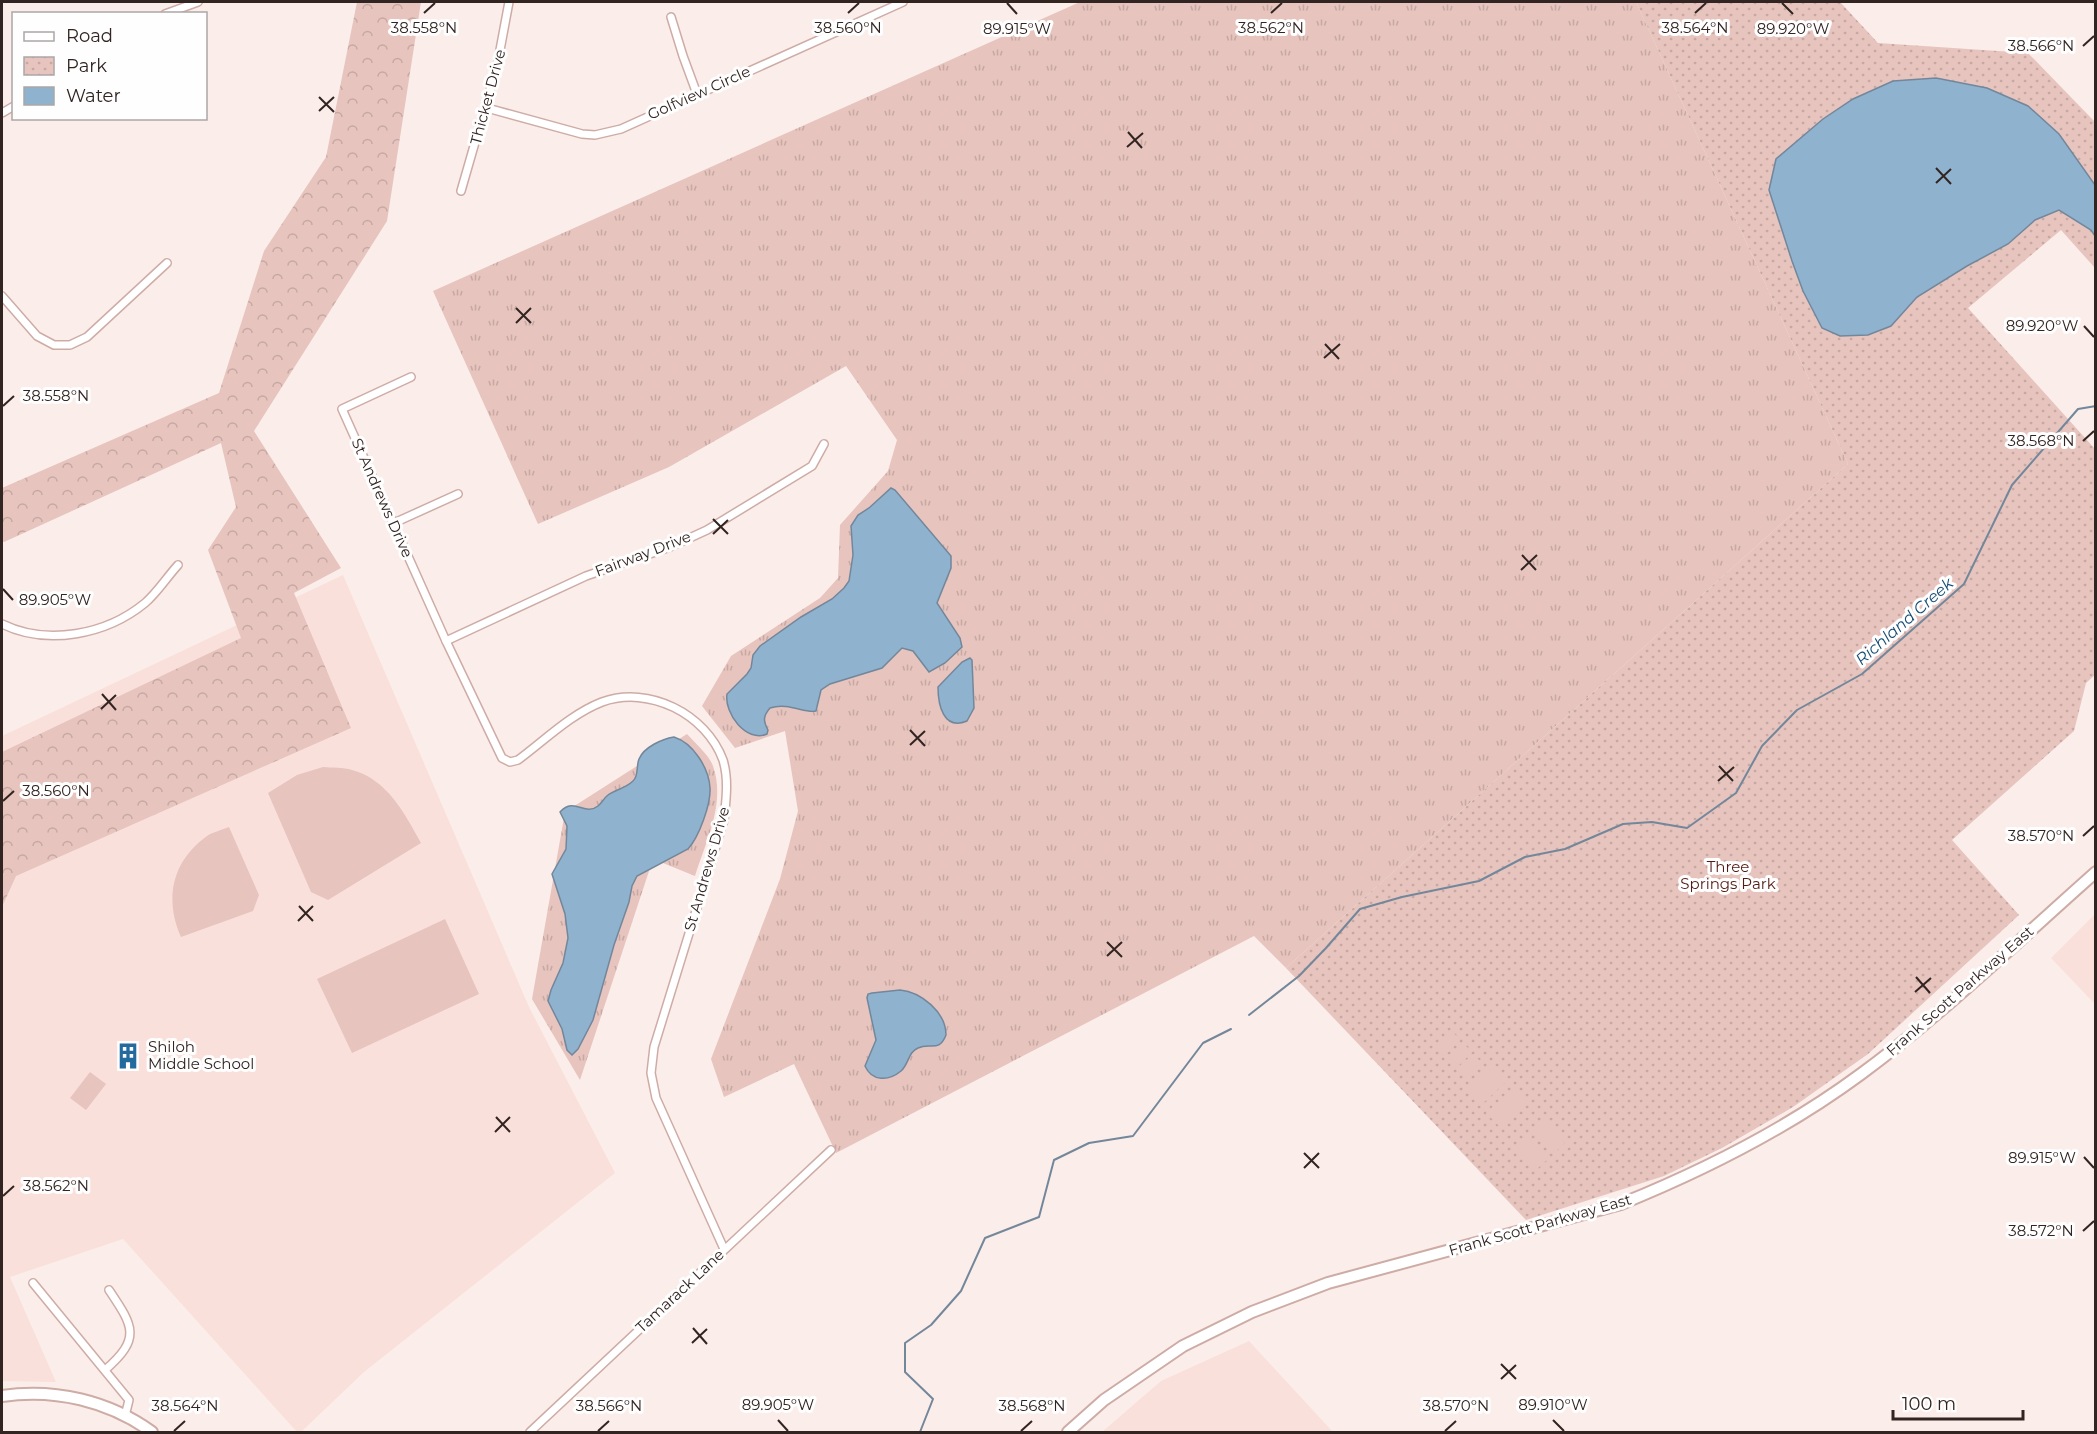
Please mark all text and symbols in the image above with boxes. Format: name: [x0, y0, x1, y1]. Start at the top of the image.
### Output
legend: [12, 12, 207, 120]
text: 38.558°N: [391, 18, 457, 37]
text: 38.560°N: [814, 18, 882, 37]
text: 38.562°N: [1238, 18, 1304, 37]
text: 38.564°N: [1662, 18, 1728, 37]
text: 89.915°W: [983, 19, 1051, 38]
text: 89.920°W: [1757, 19, 1830, 38]
text: Road: [66, 25, 113, 47]
text: 38.566°N: [2008, 36, 2074, 55]
street label: Thicket Drive: [466, 47, 509, 147]
text: Park: [66, 55, 107, 77]
street label: Golfview Circle: [645, 61, 753, 124]
text: Water: [66, 85, 121, 107]
text: 89.920°W: [2006, 316, 2079, 335]
text: 38.558°N: [23, 386, 89, 405]
text: 38.568°N: [2007, 431, 2075, 450]
street label: St Andrews Drive: [348, 435, 417, 560]
street label: Fairway Drive: [592, 527, 693, 581]
water label: Richland Creek: [1852, 573, 1958, 669]
text: 89.905°W: [19, 590, 92, 609]
text: 38.560°N: [22, 781, 90, 800]
street label: St Andrews Drive: [680, 804, 733, 933]
text: 38.570°N: [2008, 826, 2074, 845]
park label: Three Springs Park: [1680, 857, 1776, 893]
street label: Frank Scott Parkway East: [1882, 921, 2037, 1060]
place label: Shiloh Middle School: [148, 1037, 254, 1073]
building icon: Shiloh Middle School: [113, 1041, 143, 1071]
text: 89.915°W: [2008, 1148, 2076, 1167]
text: 38.562°N: [23, 1176, 89, 1195]
street label: Frank Scott Parkway East: [1446, 1189, 1633, 1260]
text: 38.572°N: [2008, 1221, 2074, 1240]
street label: Tamarack Lane: [631, 1245, 728, 1337]
scale bar: [1893, 1383, 2024, 1421]
text: 100 m: [1902, 1393, 1956, 1415]
text: 89.905°W: [742, 1395, 815, 1414]
text: 89.910°W: [1518, 1395, 1588, 1414]
text: 38.564°N: [152, 1396, 218, 1415]
text: 38.566°N: [576, 1396, 642, 1415]
text: 38.568°N: [998, 1396, 1066, 1415]
text: 38.570°N: [1423, 1396, 1489, 1415]

